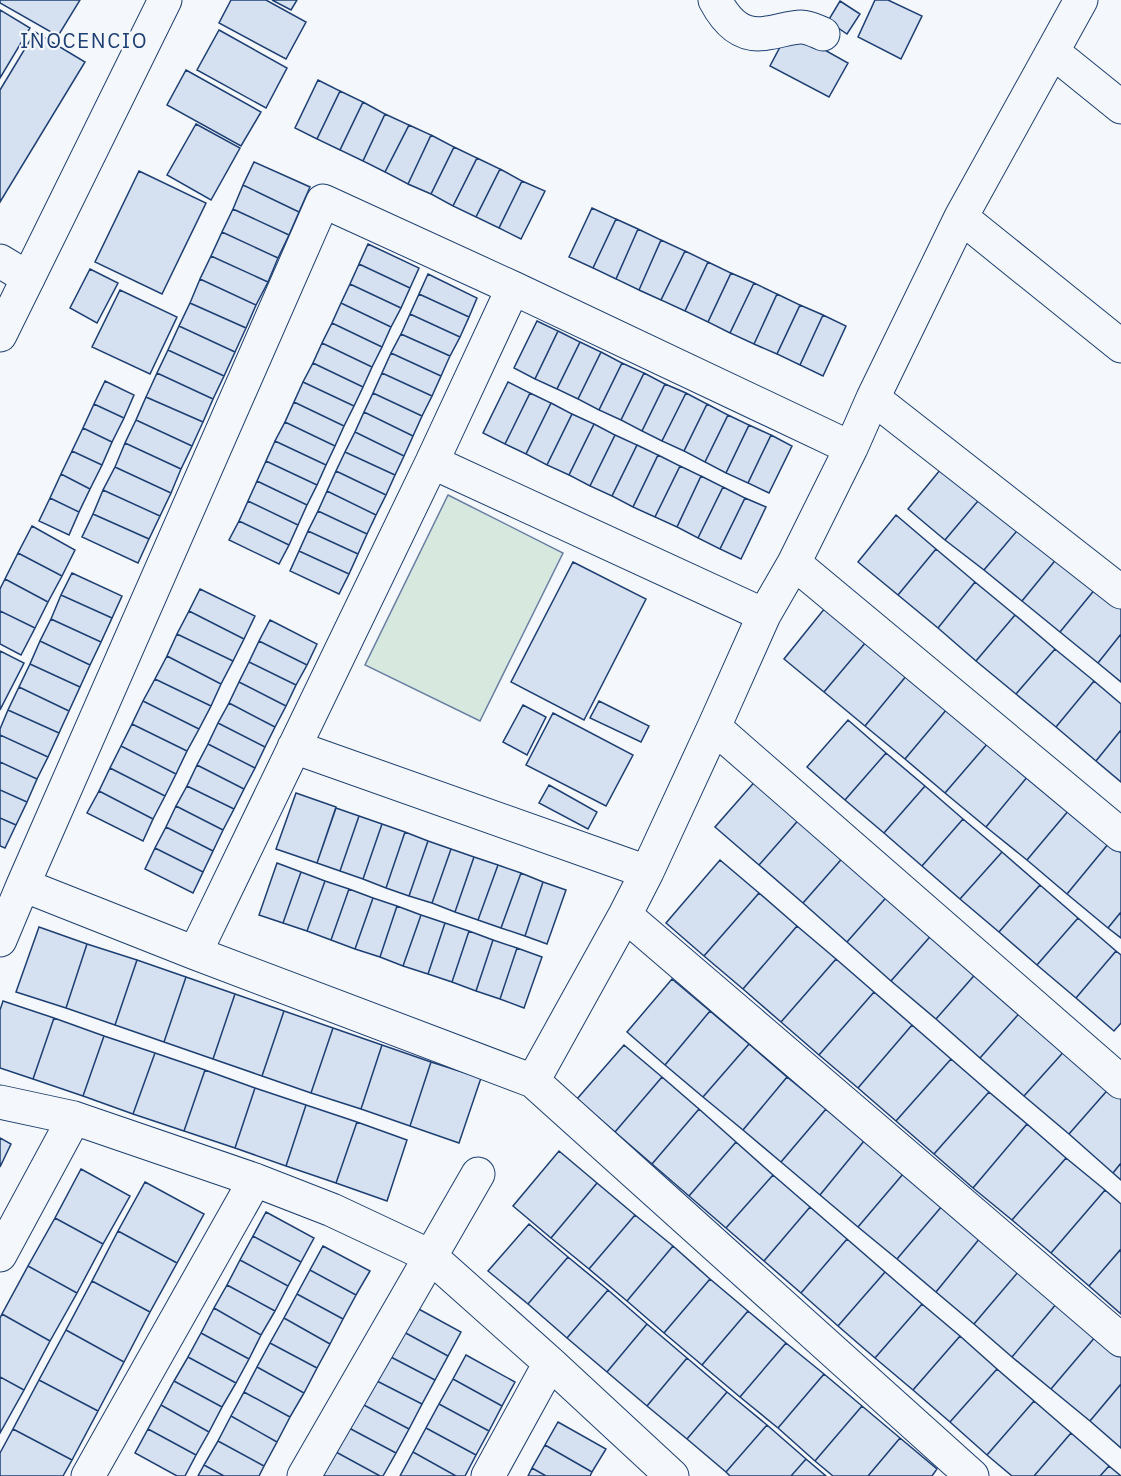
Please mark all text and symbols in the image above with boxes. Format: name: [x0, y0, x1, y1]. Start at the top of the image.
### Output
district label: INOCENCIO: [20, 26, 148, 54]

